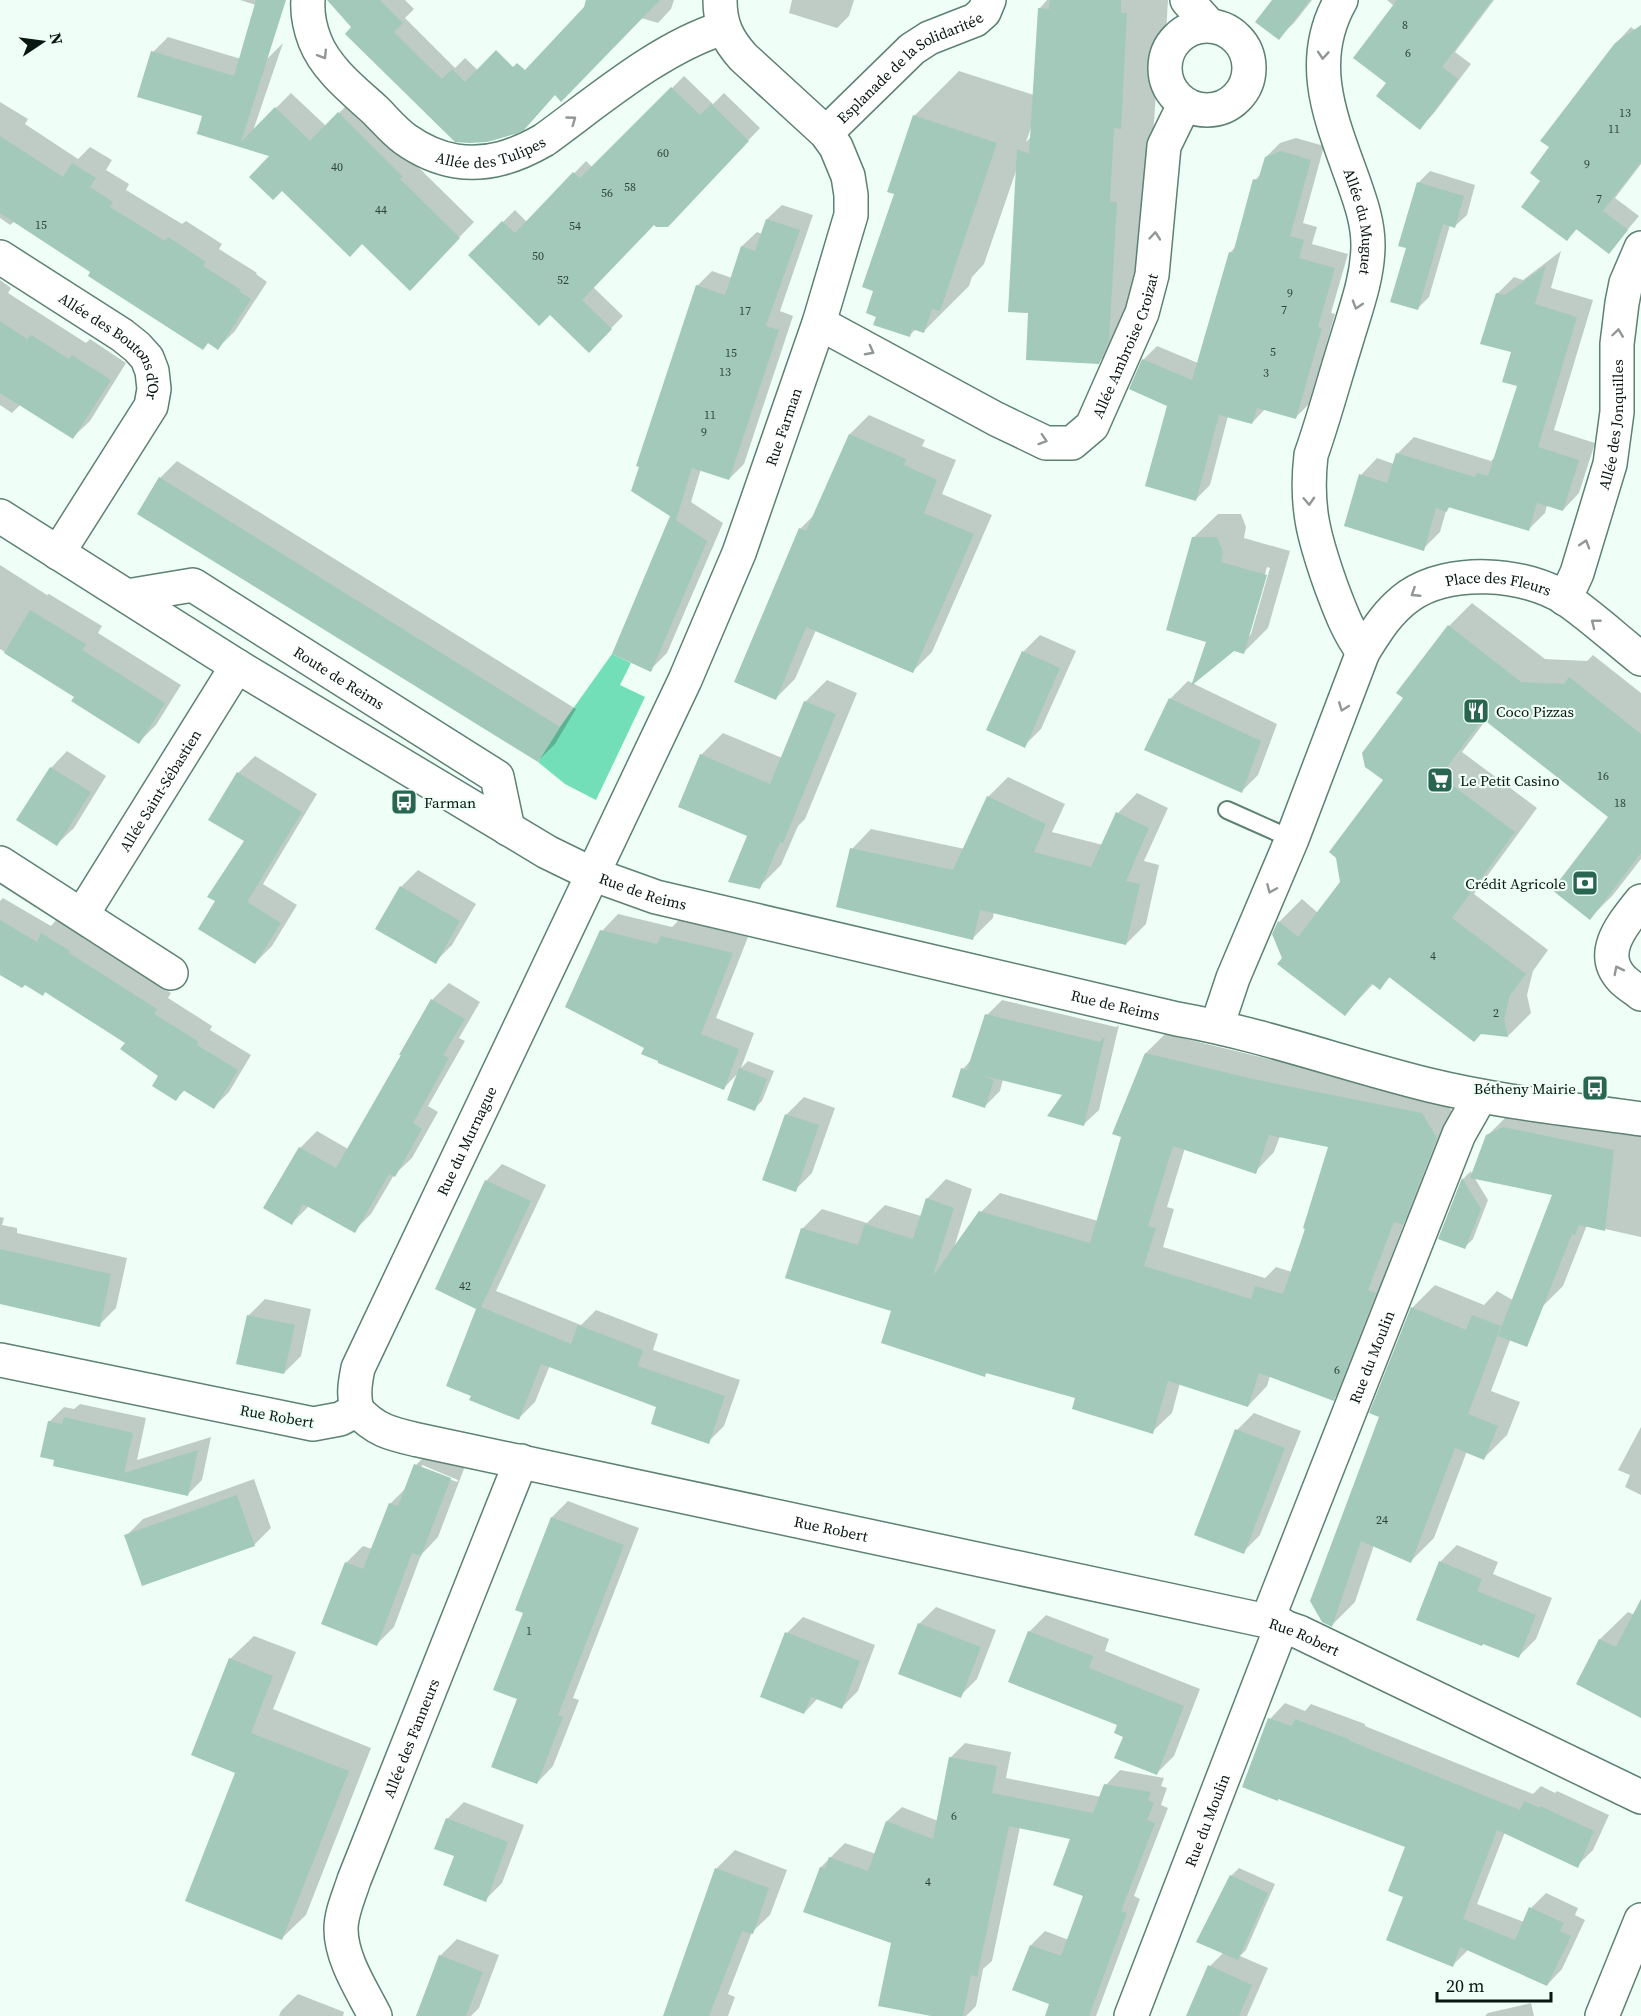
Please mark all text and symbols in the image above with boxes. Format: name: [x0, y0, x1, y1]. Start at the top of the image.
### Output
street label: Esplanade de la Solidaritée: [832, 7, 988, 128]
north arrow: [12, 12, 72, 72]
house number: 8: [1402, 17, 1408, 33]
text: N: [45, 30, 69, 47]
house number: 6: [1405, 45, 1411, 61]
one-way arrow: [316, 49, 328, 59]
one-way arrow: [1317, 51, 1330, 60]
house number: 13: [1619, 105, 1631, 121]
one-way arrow: [565, 116, 576, 127]
house number: 11: [1608, 121, 1620, 137]
street label: Allée des Tulipes: [433, 131, 549, 173]
house number: 60: [657, 145, 669, 161]
house number: 9: [1584, 156, 1590, 172]
house number: 40: [331, 159, 343, 175]
street label: Allée du Muguet: [1339, 165, 1379, 277]
house number: 58: [624, 179, 636, 195]
house number: 56: [601, 185, 613, 201]
house number: 7: [1596, 191, 1602, 207]
house number: 44: [375, 202, 387, 218]
house number: 15: [35, 217, 47, 233]
house number: 54: [569, 218, 581, 234]
one-way arrow: [1148, 231, 1161, 240]
house number: 50: [532, 248, 544, 264]
street label: Allée Ambroise Croizat: [1086, 271, 1162, 421]
house number: 52: [557, 272, 569, 288]
house number: 9: [1287, 285, 1293, 301]
street label: Allée des Boutons d'Or: [55, 287, 165, 402]
one-way arrow: [1352, 299, 1364, 310]
house number: 7: [1281, 302, 1287, 318]
house number: 17: [739, 303, 751, 319]
one-way arrow: [1612, 328, 1624, 337]
one-way arrow: [864, 344, 875, 355]
house number: 5: [1270, 344, 1276, 360]
house number: 15: [725, 345, 737, 361]
street label: Allée des Jonquilles: [1592, 359, 1628, 492]
house number: 13: [719, 364, 731, 380]
house number: 3: [1263, 365, 1269, 381]
street label: Rue Farman: [760, 385, 806, 469]
house number: 11: [704, 407, 716, 423]
house number: 9: [701, 424, 707, 440]
one-way arrow: [1037, 433, 1048, 445]
one-way arrow: [1303, 497, 1316, 506]
one-way arrow: [1578, 539, 1591, 550]
street label: Place des Fleurs: [1443, 566, 1555, 601]
one-way arrow: [1411, 585, 1421, 597]
one-way arrow: [1591, 619, 1602, 630]
street label: Route de Reims: [290, 641, 389, 714]
restaurant icon: Coco Pizzas: [1461, 696, 1491, 726]
one-way arrow: [1337, 701, 1350, 712]
place label: Coco Pizzas: [1496, 701, 1574, 722]
street label: Allée Saint-Sébastien: [114, 725, 206, 855]
supermarket icon: Le Petit Casino: [1425, 765, 1455, 795]
house number: 16: [1597, 768, 1609, 784]
place label: Le Petit Casino: [1460, 770, 1559, 791]
bus stop icon: Farman: [389, 787, 419, 817]
place label: Farman: [424, 792, 476, 813]
house number: 18: [1614, 795, 1626, 811]
street label: Rue de Reims: [596, 867, 689, 914]
bank icon: Crédit Agricole: [1570, 868, 1600, 898]
place label: Crédit Agricole: [1465, 873, 1566, 894]
one-way arrow: [1266, 882, 1278, 893]
house number: 4: [1430, 948, 1436, 964]
one-way arrow: [1614, 966, 1625, 977]
street label: Rue de Reims: [1069, 984, 1162, 1025]
house number: 2: [1493, 1005, 1499, 1021]
bus stop icon: Bétheny Mairie: [1580, 1073, 1610, 1103]
place label: Bétheny Mairie: [1474, 1078, 1576, 1099]
street label: Rue du Murnague: [431, 1082, 501, 1199]
house number: 42: [459, 1278, 471, 1294]
street label: Rue du Moulin: [1343, 1307, 1399, 1406]
house number: 6: [1334, 1362, 1340, 1378]
street label: Rue Robert: [238, 1399, 316, 1433]
street label: Rue Robert: [792, 1510, 870, 1546]
house number: 24: [1376, 1512, 1388, 1528]
street label: Rue Robert: [1266, 1612, 1343, 1661]
house number: 1: [526, 1623, 532, 1639]
street label: Allée des Fanneurs: [377, 1675, 444, 1801]
street label: Rue du Moulin: [1179, 1771, 1234, 1870]
house number: 6: [951, 1808, 957, 1824]
house number: 4: [925, 1874, 931, 1890]
scale bar: [1437, 1965, 1551, 2003]
text: 20 m: [1446, 1973, 1484, 1998]

